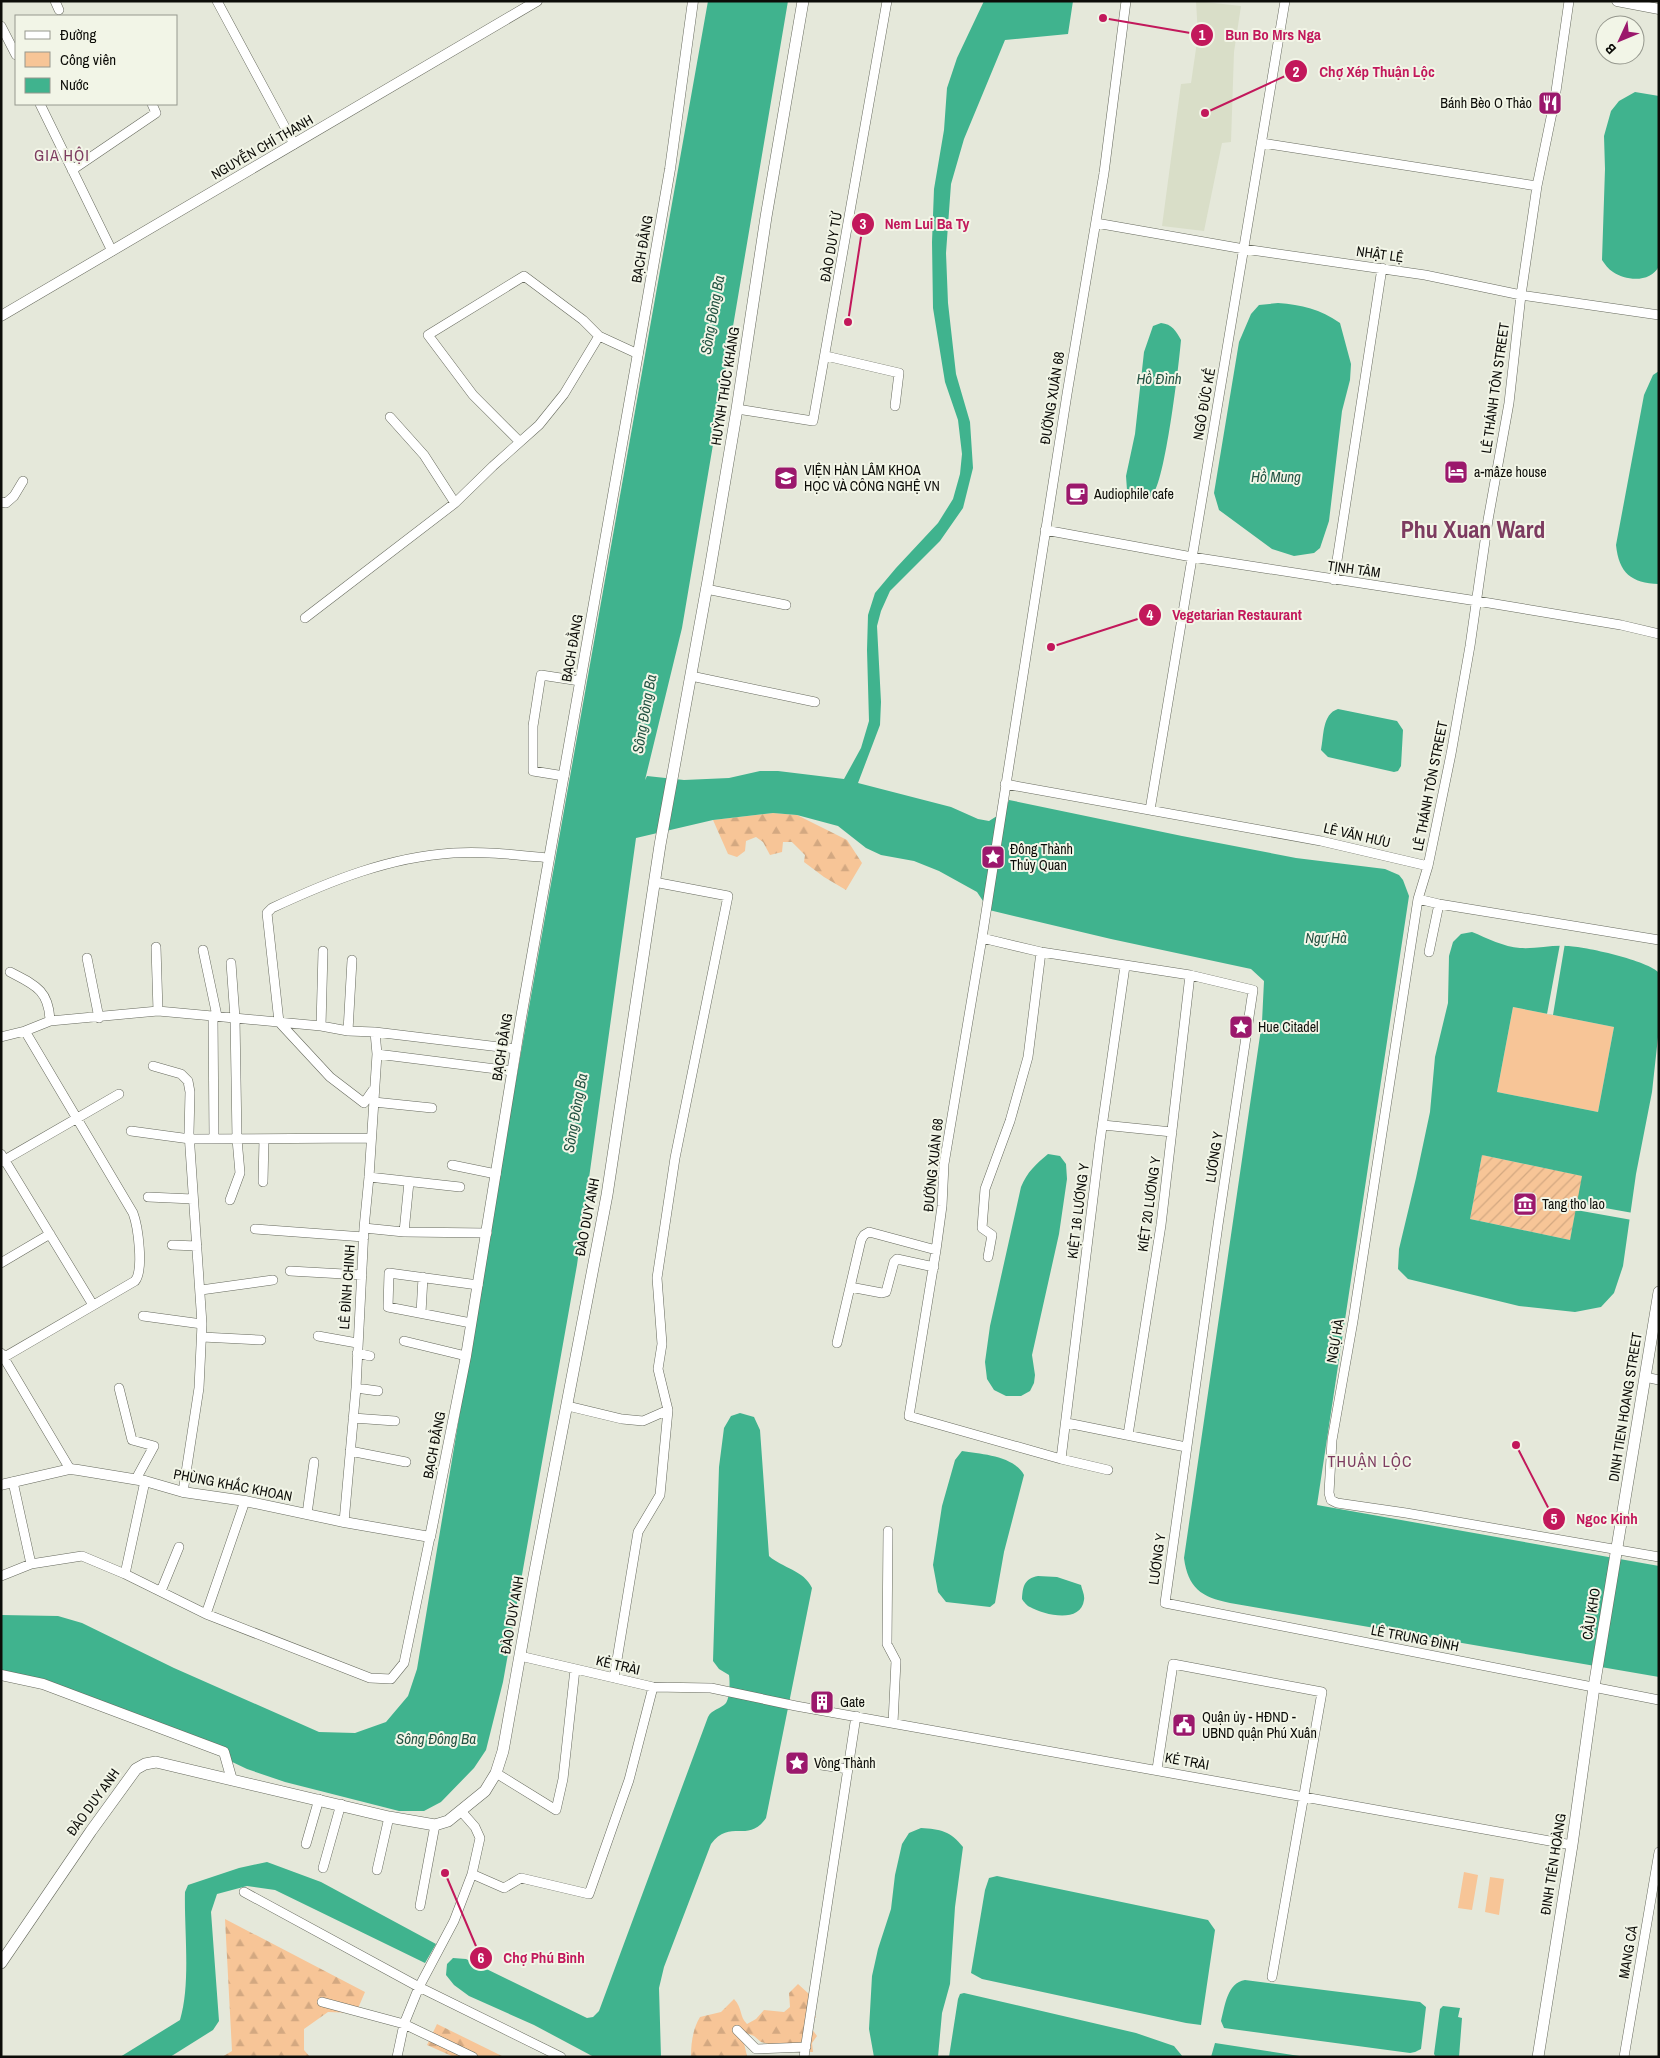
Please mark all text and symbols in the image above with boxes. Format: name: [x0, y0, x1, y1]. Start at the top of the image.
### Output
legend: [15, 15, 178, 105]
north arrow: [1595, 15, 1645, 65]
callout: Bun Bo Mrs Nga: [1190, 20, 1331, 50]
text: Đường: [60, 24, 96, 45]
text: 1: [1199, 24, 1206, 45]
text: Bun Bo Mrs Nga: [1225, 24, 1321, 45]
text: B: [1601, 40, 1620, 58]
text: Công viên: [60, 49, 116, 70]
callout: Chợ Xép Thuận Lộc: [1284, 56, 1444, 86]
text: 2: [1293, 61, 1300, 82]
text: Chợ Xép Thuận Lộc: [1319, 61, 1435, 82]
text: Nước: [60, 74, 89, 95]
restaurant icon: Bánh Bèo O Thảo: [1537, 90, 1563, 116]
place label: Bánh Bèo O Thảo: [1440, 94, 1532, 112]
street label: NGUYỄN CHÍ THANH: [208, 111, 316, 183]
district label: GIA HỘI: [34, 144, 90, 166]
callout: Nem Lui Ba Ty: [850, 209, 980, 239]
street label: ĐÀO DUY TỪ: [816, 210, 846, 283]
text: 3: [860, 213, 867, 234]
text: Nem Lui Ba Ty: [885, 213, 969, 234]
street label: BẠCH ĐẰNG: [626, 214, 657, 284]
street label: NHẬT LỆ: [1355, 242, 1405, 266]
water label: Sông Đông Ba: [695, 274, 729, 356]
street label: LÊ THÁNH TÔN STREET: [1477, 321, 1513, 455]
street label: HUỲNH THÚC KHÁNG: [707, 325, 743, 447]
street label: ĐƯỜNG XUÂN 68: [1036, 350, 1068, 446]
street label: NGÔ ĐỨC KẾ: [1188, 366, 1219, 441]
water label: Hồ Đình: [1136, 368, 1182, 389]
hotel icon: a-mâze house: [1443, 459, 1469, 485]
place label: VIỆN HÀN LÂM KHOA HỌC VÀ CÔNG NGHỆ VN: [804, 461, 940, 495]
place label: a-mâze house: [1474, 463, 1547, 481]
school or university icon: VIỆN HÀN LÂM KHOA HỌC VÀ CÔNG NGHỆ VN: [773, 465, 799, 491]
water label: Hồ Mung: [1251, 466, 1301, 487]
cafe icon: Audiophile cafe: [1064, 481, 1090, 507]
place label: Audiophile cafe: [1093, 485, 1174, 503]
district label: Phu Xuan Ward: [1401, 513, 1545, 545]
street label: TỊNH TÂM: [1326, 556, 1382, 582]
callout: Vegetarian Restaurant: [1137, 600, 1312, 630]
text: 4: [1147, 604, 1154, 625]
text: Vegetarian Restaurant: [1172, 604, 1302, 625]
street label: BẠCH ĐẰNG: [556, 613, 587, 683]
water label: Sông Đông Ba: [627, 673, 661, 755]
street label: LÊ THÁNH TÔN STREET: [1409, 719, 1451, 853]
street label: LÊ VĂN HƯU: [1322, 819, 1392, 851]
place label: Đông Thành Thủy Quan: [1010, 840, 1073, 874]
place icon: Đông Thành Thủy Quan: [980, 844, 1006, 870]
water label: Ngự Hà: [1305, 927, 1347, 948]
street label: BẠCH ĐẰNG: [487, 1012, 516, 1082]
place icon: Hue Citadel: [1228, 1014, 1254, 1040]
place label: Hue Citadel: [1258, 1018, 1319, 1036]
water label: Sông Đông Ba: [558, 1072, 592, 1154]
street label: ĐƯỜNG XUÂN 68: [919, 1117, 947, 1213]
street label: LƯƠNG Y: [1201, 1130, 1227, 1184]
street label: KIỆT 20 LƯƠNG Y: [1133, 1155, 1165, 1253]
street label: KIỆT 16 LƯƠNG Y: [1063, 1162, 1093, 1260]
street label: ĐÀO DUY ANH: [571, 1177, 603, 1257]
museum icon: Tang tho lao: [1512, 1191, 1538, 1217]
place label: Tang tho lao: [1542, 1195, 1605, 1213]
street label: LÊ ĐÌNH CHINH: [335, 1244, 359, 1330]
street label: NGỰ HÀ: [1322, 1317, 1348, 1365]
street label: DINH TIEN HOANG STREET: [1604, 1331, 1646, 1483]
street label: BẠCH ĐẰNG: [418, 1410, 449, 1480]
district label: THUẬN LỘC: [1328, 1450, 1412, 1472]
street label: PHÙNG KHẮC KHOAN: [172, 1464, 294, 1505]
callout: Ngoc Kinh: [1541, 1504, 1648, 1534]
text: 5: [1551, 1508, 1558, 1529]
text: Ngoc Kinh: [1576, 1508, 1638, 1529]
street label: LƯƠNG Y: [1145, 1532, 1170, 1586]
street label: ĐÀO DUY ANH: [496, 1575, 528, 1655]
street label: CẦU KHO: [1577, 1587, 1604, 1641]
street label: LÊ TRUNG ĐÌNH: [1370, 1621, 1460, 1655]
street label: KẺ TRÀI: [594, 1651, 642, 1679]
building icon: Gate: [809, 1689, 835, 1715]
place label: Gate: [840, 1693, 865, 1711]
place label: Quận ủy - HĐND - UBND quận Phú Xuân: [1202, 1708, 1317, 1742]
public building icon: Quận ủy - HĐND - UBND quận Phú Xuân: [1171, 1712, 1197, 1738]
water label: Sông Đông Ba: [396, 1728, 476, 1749]
street label: KẺ TRÀI: [1164, 1748, 1210, 1774]
place icon: Vòng Thành: [784, 1750, 810, 1776]
place label: Vòng Thành: [814, 1754, 876, 1772]
street label: ĐÀO DUY ANH: [63, 1765, 123, 1839]
street label: ĐINH TIÊN HOÀNG: [1536, 1812, 1570, 1916]
street label: MANG CÁ: [1614, 1924, 1642, 1980]
callout: Chợ Phú Bình: [468, 1943, 595, 1973]
text: 6: [478, 1947, 485, 1968]
text: Chợ Phú Bình: [503, 1947, 585, 1968]

